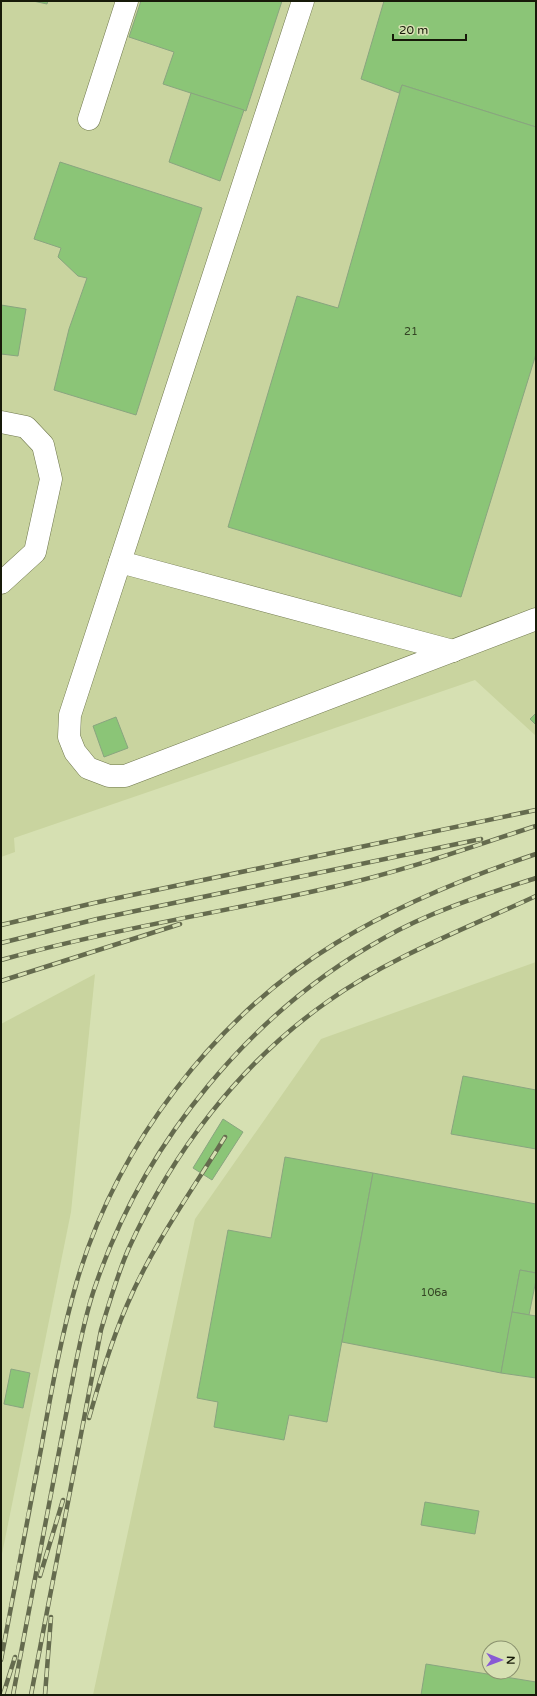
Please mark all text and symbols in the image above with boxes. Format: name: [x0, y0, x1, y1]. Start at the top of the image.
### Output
scale bar: [393, 16, 466, 42]
text: 20 m: [399, 23, 428, 37]
house number: 21: [404, 325, 418, 338]
house number: 106a: [421, 1286, 447, 1299]
north arrow: [481, 1640, 521, 1680]
text: N: [504, 1656, 517, 1665]

